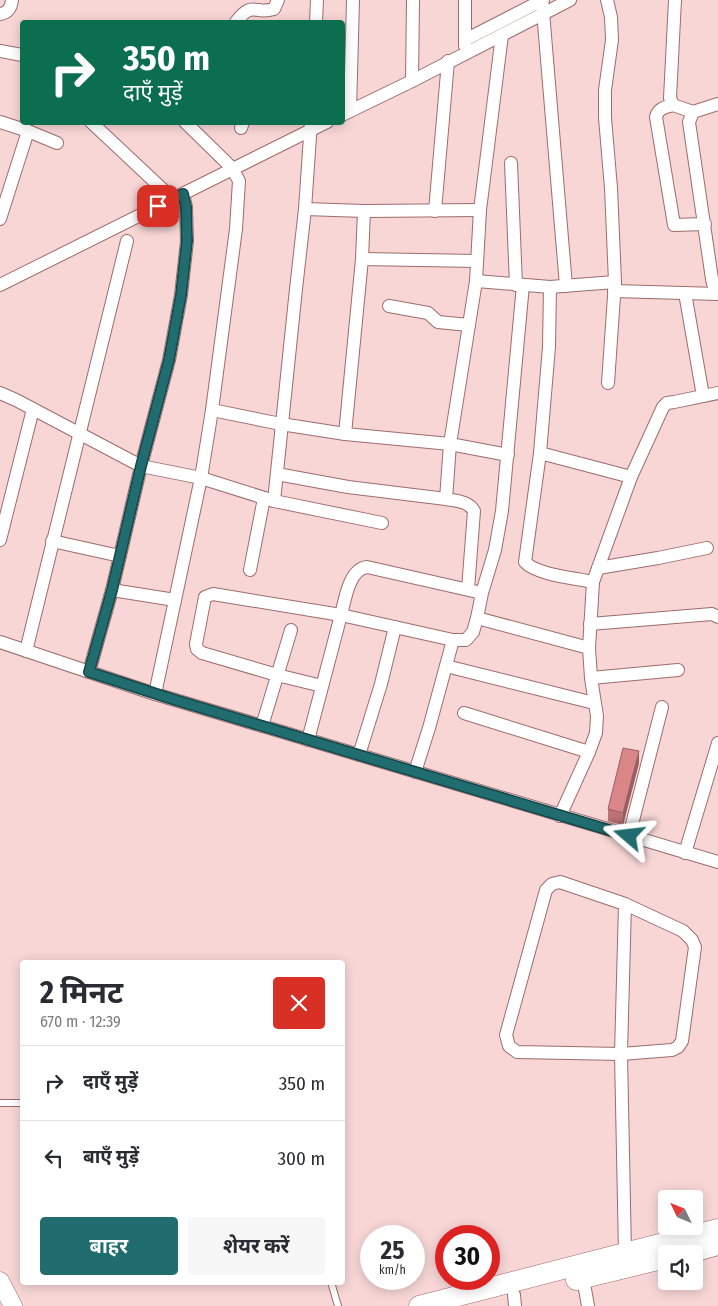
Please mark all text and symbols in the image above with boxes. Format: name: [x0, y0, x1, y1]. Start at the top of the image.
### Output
text: 350 m: [123, 37, 210, 79]
icon: right: [40, 40, 105, 105]
text: दाएँ मुड़ें: [123, 79, 183, 106]
pin: [137, 185, 179, 227]
icon: arrive: [144, 192, 172, 220]
position arrow: [602, 809, 654, 861]
text: 2 मिनट: [40, 975, 123, 1011]
button: close: [273, 977, 325, 1029]
text: 670 m · 12:39: [40, 1012, 121, 1031]
icon: right: [40, 1069, 68, 1097]
text: दाएँ मुड़ें: [83, 1070, 138, 1093]
text: 350 m: [279, 1072, 325, 1095]
icon: left: [40, 1144, 68, 1172]
text: बाएँ मुड़ें: [83, 1145, 139, 1168]
text: 300 m: [278, 1147, 325, 1170]
north arrow: [658, 1190, 702, 1235]
map controls: [658, 1190, 703, 1290]
button: बाहर: [40, 1217, 178, 1275]
button: शेयर करें: [188, 1217, 325, 1275]
speed limit sign: 30: [435, 1225, 500, 1290]
text: 25: [381, 1236, 404, 1266]
button: sound: [658, 1245, 703, 1290]
text: km/h: [379, 1263, 406, 1277]

